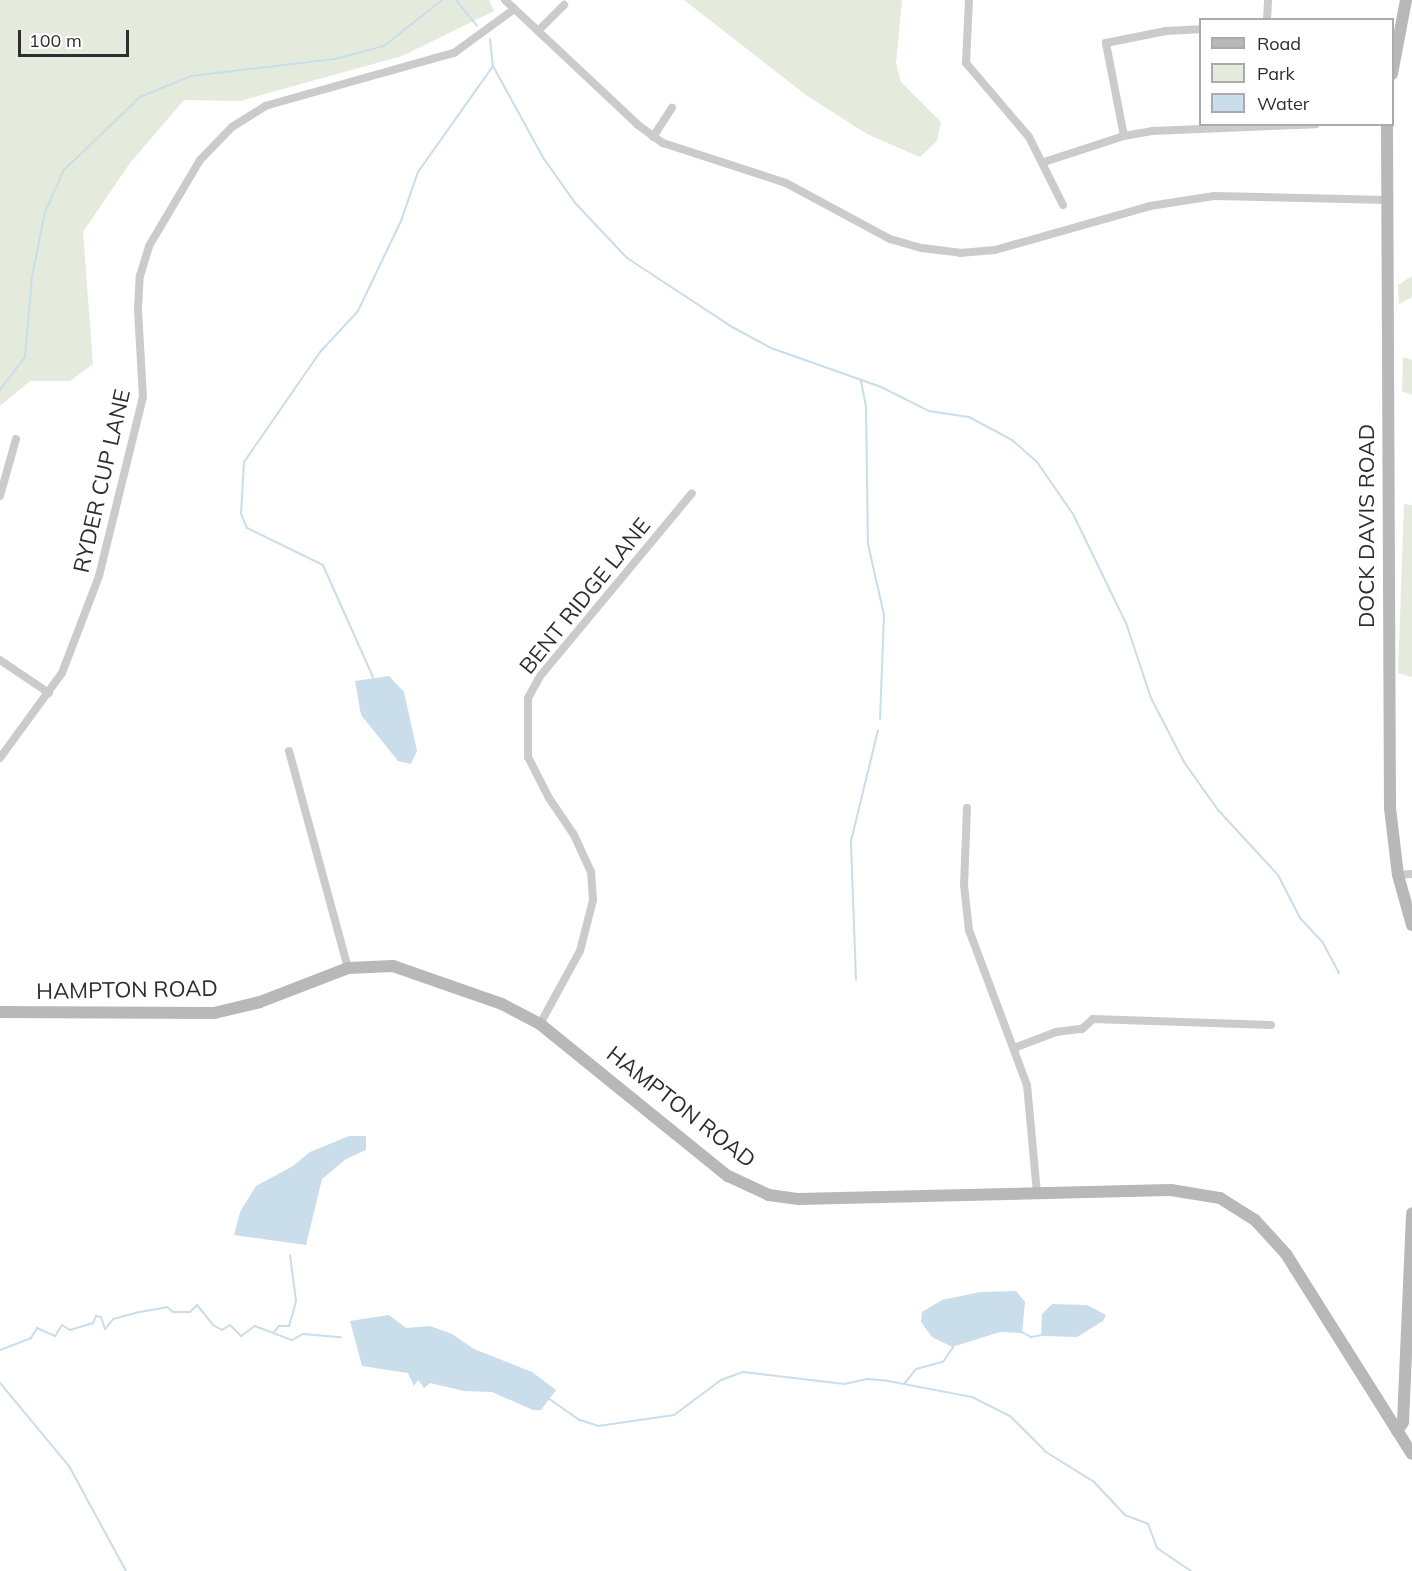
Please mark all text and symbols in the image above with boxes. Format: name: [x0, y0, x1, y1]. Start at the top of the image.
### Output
scale bar: [21, 18, 132, 56]
legend: [1199, 18, 1394, 126]
text: 100 m: [29, 29, 82, 52]
text: Road: [1257, 32, 1301, 55]
text: Park: [1257, 62, 1295, 85]
text: Water: [1257, 92, 1309, 115]
street label: RYDER CUP LANE: [68, 387, 136, 575]
street label: DOCK DAVIS ROAD: [1354, 424, 1380, 628]
street label: BENT RIDGE LANE: [514, 513, 656, 679]
street label: HAMPTON ROAD: [36, 975, 218, 1005]
street label: HAMPTON ROAD: [601, 1041, 761, 1173]

